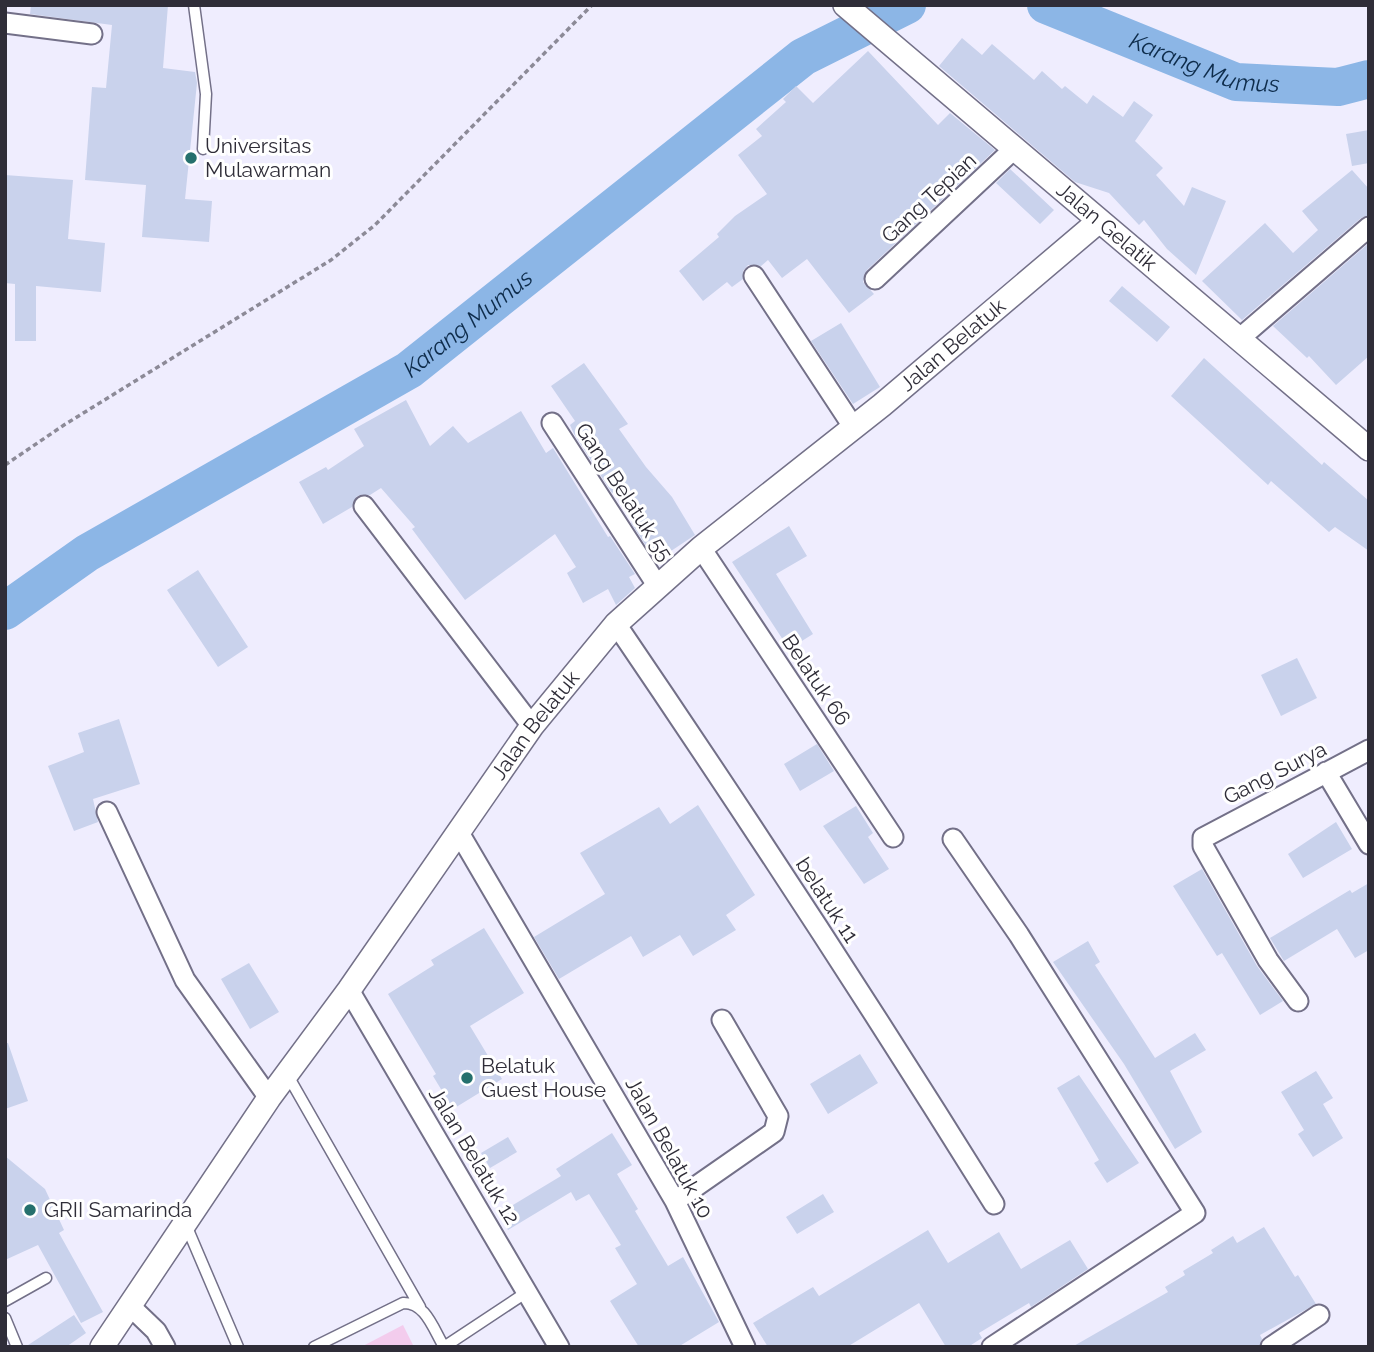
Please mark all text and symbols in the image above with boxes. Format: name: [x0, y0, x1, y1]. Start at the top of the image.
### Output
water label: Karang Mumus: [1126, 26, 1280, 97]
place label: Universitas Mulawarman: [205, 133, 331, 182]
street label: Gang Tepian: [876, 147, 981, 248]
marker: Universitas Mulawarman: [183, 150, 199, 166]
street label: Jalan Gelatik: [1052, 177, 1162, 276]
water label: Karang Mumus: [398, 263, 538, 382]
street label: Jalan Belatuk: [895, 293, 1010, 396]
street label: Gang Belatuk 55: [571, 418, 678, 565]
street label: Belatuk 66: [777, 629, 856, 730]
street label: Jalan Belatuk: [486, 665, 584, 784]
street label: Gang Surya: [1219, 736, 1330, 809]
street label: belatuk 11: [791, 853, 864, 947]
place label: Belatuk Guest House: [481, 1053, 606, 1102]
marker: Belatuk Guest House: [459, 1070, 475, 1086]
street label: Jalan Belatuk 10: [620, 1073, 719, 1223]
street label: Jalan Belatuk 12: [424, 1083, 525, 1229]
place label: GRII Samarinda: [44, 1197, 192, 1222]
marker: GRII Samarinda: [22, 1202, 38, 1218]

